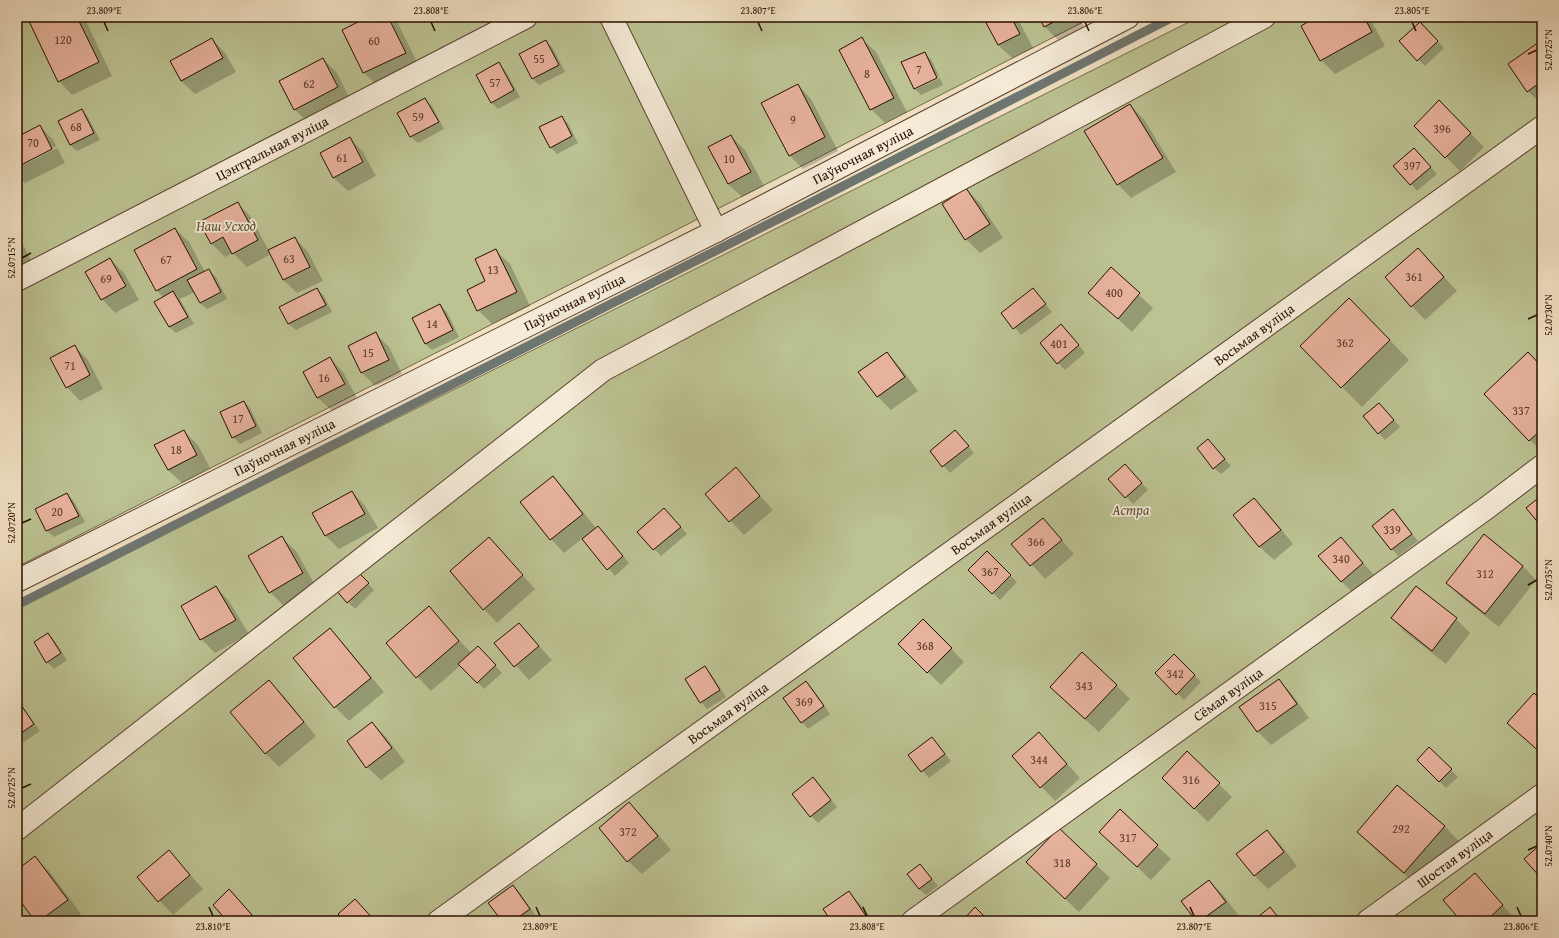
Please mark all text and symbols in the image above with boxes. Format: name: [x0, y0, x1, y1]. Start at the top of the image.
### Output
text: 23.809°E: [86, 3, 122, 18]
text: 23.808°E: [413, 3, 449, 18]
text: 23.807°E: [740, 3, 776, 18]
text: 23.806°E: [1067, 3, 1103, 18]
text: 23.805°E: [1394, 3, 1430, 18]
text: 52.0725°N: [1541, 29, 1556, 71]
house number: 120: [54, 31, 72, 48]
house number: 60: [368, 32, 380, 49]
house number: 55: [533, 50, 545, 67]
house number: 7: [916, 61, 922, 78]
house number: 8: [864, 65, 870, 82]
house number: 57: [489, 74, 501, 91]
house number: 62: [303, 75, 315, 92]
house number: 59: [412, 108, 424, 125]
street label: Цэнтральная вуліца: [212, 111, 332, 186]
house number: 9: [790, 111, 796, 128]
house number: 68: [70, 118, 82, 135]
street label: Паўночная вуліца: [809, 120, 917, 189]
house number: 396: [1433, 120, 1451, 137]
house number: 70: [27, 134, 39, 151]
house number: 61: [336, 149, 348, 166]
house number: 10: [723, 150, 735, 167]
house number: 397: [1403, 157, 1421, 174]
park label: Наш Усход: [196, 216, 256, 236]
text: 52.0715°N: [4, 237, 19, 279]
house number: 63: [283, 250, 295, 267]
house number: 67: [160, 251, 172, 268]
house number: 13: [487, 261, 499, 278]
street label: Паўночная вуліца: [520, 268, 628, 336]
house number: 361: [1405, 268, 1423, 285]
house number: 69: [100, 270, 112, 287]
house number: 400: [1105, 284, 1123, 301]
text: 52.0730°N: [1541, 294, 1556, 336]
street label: Восьмая вуліца: [1209, 298, 1299, 370]
house number: 14: [426, 315, 438, 332]
house number: 362: [1336, 334, 1354, 351]
house number: 401: [1050, 335, 1068, 352]
house number: 15: [362, 344, 374, 361]
house number: 71: [64, 357, 76, 374]
house number: 16: [318, 369, 330, 386]
house number: 337: [1512, 402, 1530, 419]
house number: 17: [232, 410, 244, 427]
street label: Паўночная вуліца: [230, 413, 339, 481]
house number: 18: [170, 441, 182, 458]
street label: Восьмая вуліца: [946, 488, 1036, 560]
park label: Астра: [1111, 500, 1150, 520]
text: 52.0720°N: [4, 502, 19, 544]
house number: 20: [51, 503, 63, 520]
house number: 339: [1383, 521, 1401, 538]
house number: 366: [1027, 533, 1045, 550]
house number: 340: [1332, 550, 1350, 567]
text: 52.0735°N: [1541, 559, 1556, 601]
house number: 367: [981, 563, 999, 580]
house number: 312: [1476, 565, 1494, 582]
house number: 368: [916, 637, 934, 654]
street label: Сёмая вуліца: [1189, 662, 1267, 726]
house number: 342: [1166, 665, 1184, 682]
street label: Восьмая вуліца: [683, 677, 773, 749]
house number: 343: [1075, 677, 1093, 694]
house number: 369: [795, 693, 813, 710]
house number: 315: [1259, 697, 1277, 714]
house number: 344: [1030, 751, 1048, 768]
text: 52.0725°N: [4, 767, 19, 809]
house number: 316: [1182, 771, 1200, 788]
house number: 292: [1392, 820, 1410, 837]
house number: 372: [619, 823, 637, 840]
street label: Шостая вуліца: [1413, 824, 1497, 892]
text: 52.0740°N: [1541, 825, 1556, 867]
house number: 317: [1119, 829, 1137, 846]
house number: 318: [1053, 854, 1071, 871]
text: 23.810°E: [195, 919, 231, 934]
text: 23.809°E: [522, 919, 558, 934]
text: 23.808°E: [849, 919, 885, 934]
text: 23.807°E: [1176, 919, 1212, 934]
text: 23.806°E: [1503, 919, 1539, 934]

